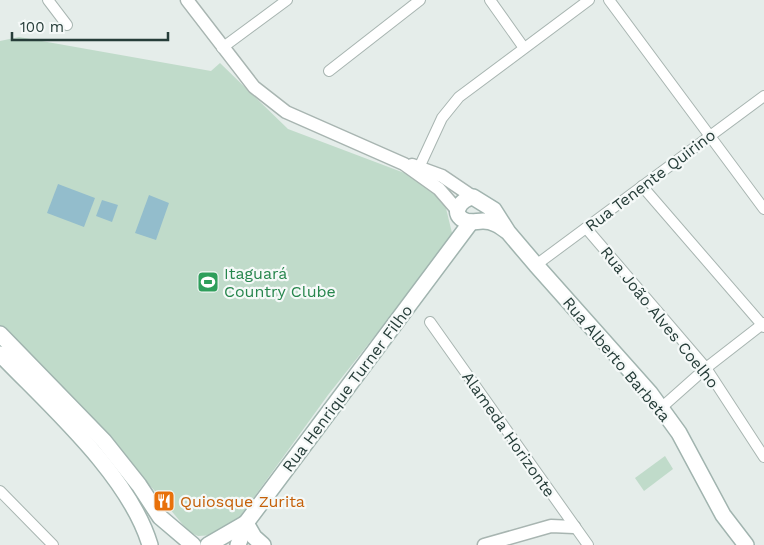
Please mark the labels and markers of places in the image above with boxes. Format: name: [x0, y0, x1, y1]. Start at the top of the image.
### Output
place label: Itaguará Country Clube: [224, 264, 336, 301]
sports icon: Itaguará Country Clube: [196, 270, 220, 294]
restaurant icon: Quiosque Zurita: [152, 489, 176, 513]
place label: Quiosque Zurita: [180, 492, 305, 511]

